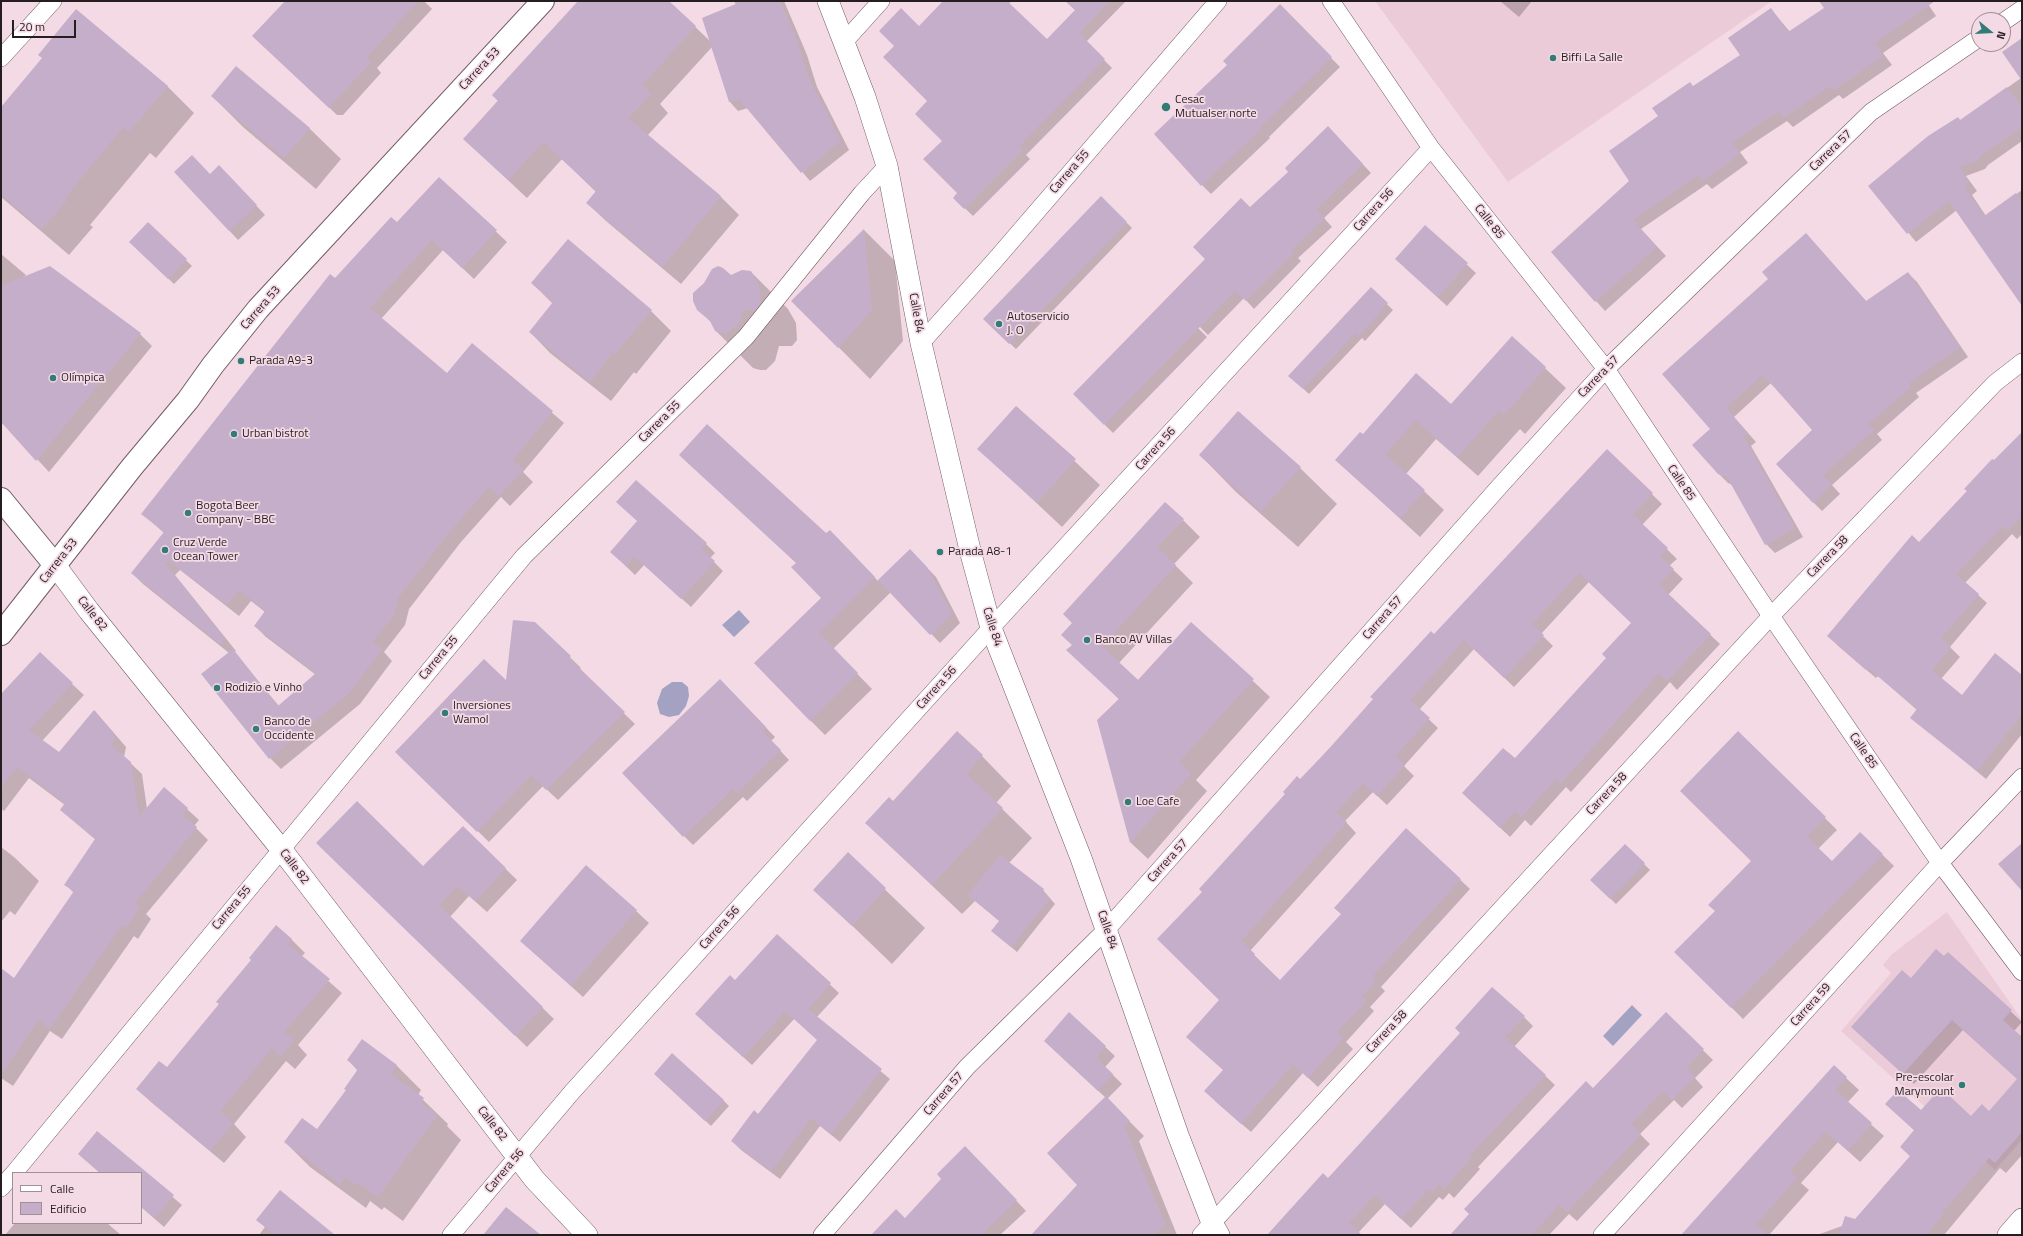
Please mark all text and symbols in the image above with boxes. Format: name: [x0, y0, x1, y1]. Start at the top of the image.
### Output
scale bar: [14, 12, 78, 38]
north arrow: [1971, 12, 2011, 52]
text: 20 m: [19, 17, 45, 36]
text: N: [1993, 29, 2010, 41]
street label: Carrera 53: [457, 45, 503, 93]
place label: Biffi La Salle: [1561, 51, 1623, 65]
marker: Biffi La Salle: [1548, 53, 1558, 63]
place label: Cesac Mutualser norte: [1175, 93, 1256, 121]
marker: Cesac Mutualser norte: [1160, 101, 1172, 113]
street label: Carrera 57: [1807, 127, 1855, 175]
street label: Carrera 55: [1047, 147, 1093, 197]
street label: Carrera 56: [1351, 185, 1397, 235]
street label: Calle 85: [1471, 202, 1507, 242]
street label: Carrera 53: [238, 283, 284, 333]
street label: Calle 84: [905, 292, 927, 334]
place label: Autoservicio J. O: [1007, 310, 1069, 338]
marker: Autoservicio J. O: [994, 319, 1004, 329]
street label: Carrera 57: [1575, 353, 1623, 401]
place label: Parada A9-3: [249, 354, 313, 368]
marker: Parada A9-3: [236, 356, 246, 366]
place label: Olímpica: [61, 371, 105, 385]
marker: Olímpica: [48, 373, 58, 383]
street label: Carrera 55: [636, 398, 684, 446]
street label: Carrera 56: [1133, 424, 1179, 474]
place label: Urban bistrot: [242, 427, 309, 441]
marker: Urban bistrot: [229, 429, 239, 439]
street label: Calle 85: [1664, 462, 1698, 504]
place label: Bogota Beer Company - BBC: [196, 499, 275, 527]
marker: Bogota Beer Company - BBC: [183, 508, 193, 518]
street label: Carrera 58: [1804, 533, 1852, 581]
street label: Carrera 53: [37, 536, 81, 586]
place label: Cruz Verde Ocean Tower: [173, 536, 238, 564]
marker: Cruz Verde Ocean Tower: [160, 545, 170, 555]
place label: Parada A8-1: [948, 545, 1012, 559]
marker: Parada A8-1: [935, 547, 945, 557]
street label: Carrera 57: [1360, 593, 1406, 643]
street label: Calle 82: [74, 594, 110, 634]
street label: Calle 84: [979, 606, 1005, 648]
street label: Carrera 55: [416, 633, 462, 683]
place label: Banco AV Villas: [1095, 633, 1172, 647]
marker: Banco AV Villas: [1082, 635, 1092, 645]
street label: Carrera 56: [914, 663, 960, 713]
place label: Rodizio e Vinho: [225, 681, 302, 695]
marker: Rodizio e Vinho: [212, 683, 222, 693]
place label: Inversiones Wamol: [453, 699, 511, 727]
marker: Inversiones Wamol: [440, 708, 450, 718]
place label: Banco de Occidente: [264, 715, 314, 743]
marker: Banco de Occidente: [251, 724, 261, 734]
street label: Calle 85: [1846, 730, 1880, 772]
street label: Carrera 58: [1584, 770, 1630, 818]
place label: Loe Cafe: [1136, 795, 1179, 809]
marker: Loe Cafe: [1123, 797, 1133, 807]
street label: Carrera 57: [1145, 836, 1191, 886]
street label: Calle 82: [276, 847, 312, 887]
street label: Carrera 55: [209, 883, 255, 933]
street label: Carrera 56: [697, 903, 743, 953]
street label: Calle 84: [1094, 909, 1120, 951]
street label: Carrera 59: [1788, 980, 1834, 1030]
street label: Carrera 58: [1364, 1008, 1410, 1056]
street label: Carrera 57: [921, 1069, 967, 1119]
place label: Pre-escolar Marymount: [1895, 1071, 1954, 1099]
marker: Pre-escolar Marymount: [1957, 1080, 1967, 1090]
street label: Calle 82: [474, 1104, 510, 1144]
street label: Carrera 56: [482, 1146, 528, 1196]
legend: [12, 1172, 142, 1224]
text: Calle: [50, 1179, 74, 1198]
text: Edificio: [50, 1199, 86, 1218]

